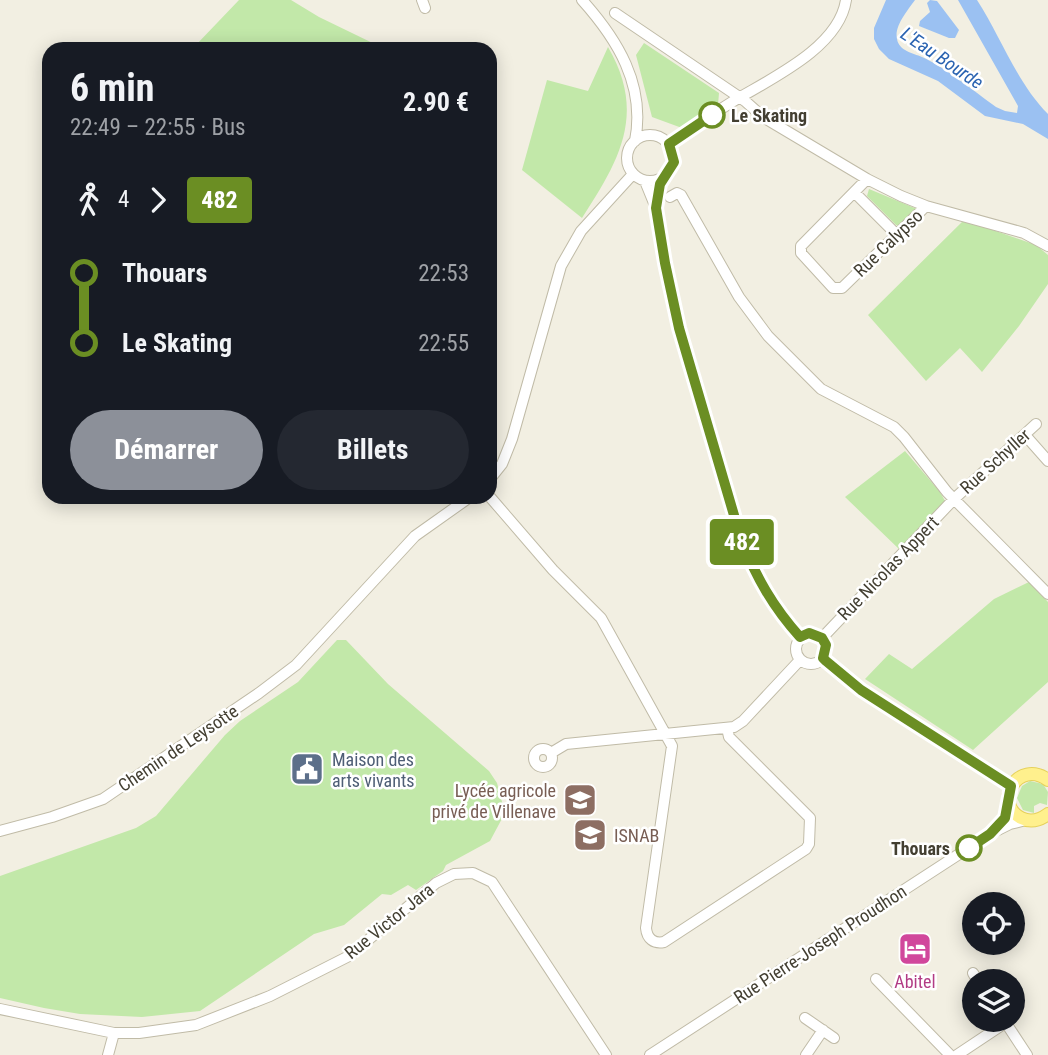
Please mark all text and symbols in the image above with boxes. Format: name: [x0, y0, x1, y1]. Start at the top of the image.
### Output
water label: L'Eau Bourde: [896, 22, 988, 94]
text: 6 min: [70, 66, 154, 110]
text: 2.90 €: [403, 87, 469, 117]
marker: Le Skating: [699, 102, 725, 128]
place label: Le Skating: [731, 105, 807, 126]
text: 22:49 – 22:55 · Bus: [70, 114, 246, 141]
icon: walk: [70, 181, 108, 219]
icon: forward: [139, 181, 177, 219]
text: 4: [118, 186, 129, 213]
text: 482: [201, 186, 238, 214]
street label: Rue Calypso: [849, 205, 927, 281]
text: Thouars: [122, 258, 207, 288]
text: 22:53: [418, 260, 469, 287]
text: Le Skating: [122, 328, 232, 358]
text: 22:55: [418, 330, 469, 357]
button: Démarrer: [70, 410, 263, 490]
button: Billets: [277, 410, 469, 490]
street label: Rue Schyller: [956, 424, 1035, 498]
street label: Rue Nicolas Appert: [833, 512, 943, 624]
line badge: 482: [702, 519, 782, 565]
text: 482: [724, 528, 760, 556]
street label: Chemin de Leysotte: [114, 700, 242, 796]
place label: Maison des arts vivants: [332, 749, 415, 791]
public building icon: Maison des arts vivants: [288, 750, 326, 788]
place label: Lycée agricole privé de Villenave: [432, 780, 556, 822]
school or university icon: Lycée agricole privé de Villenave: [561, 781, 599, 819]
school or university icon: ISNAB: [571, 816, 609, 854]
place label: ISNAB: [614, 825, 659, 846]
marker: Thouars: [956, 835, 982, 861]
place label: Thouars: [891, 838, 950, 859]
street label: Rue Victor Jara: [340, 879, 438, 963]
street label: Rue Pierre-Joseph Proudhon: [730, 880, 910, 1008]
map controls: [962, 892, 1025, 1032]
button: locate: [962, 892, 1025, 955]
hotel icon: Abitel: [896, 930, 934, 968]
button: layers: [962, 969, 1025, 1032]
place label: Abitel: [894, 971, 936, 992]

